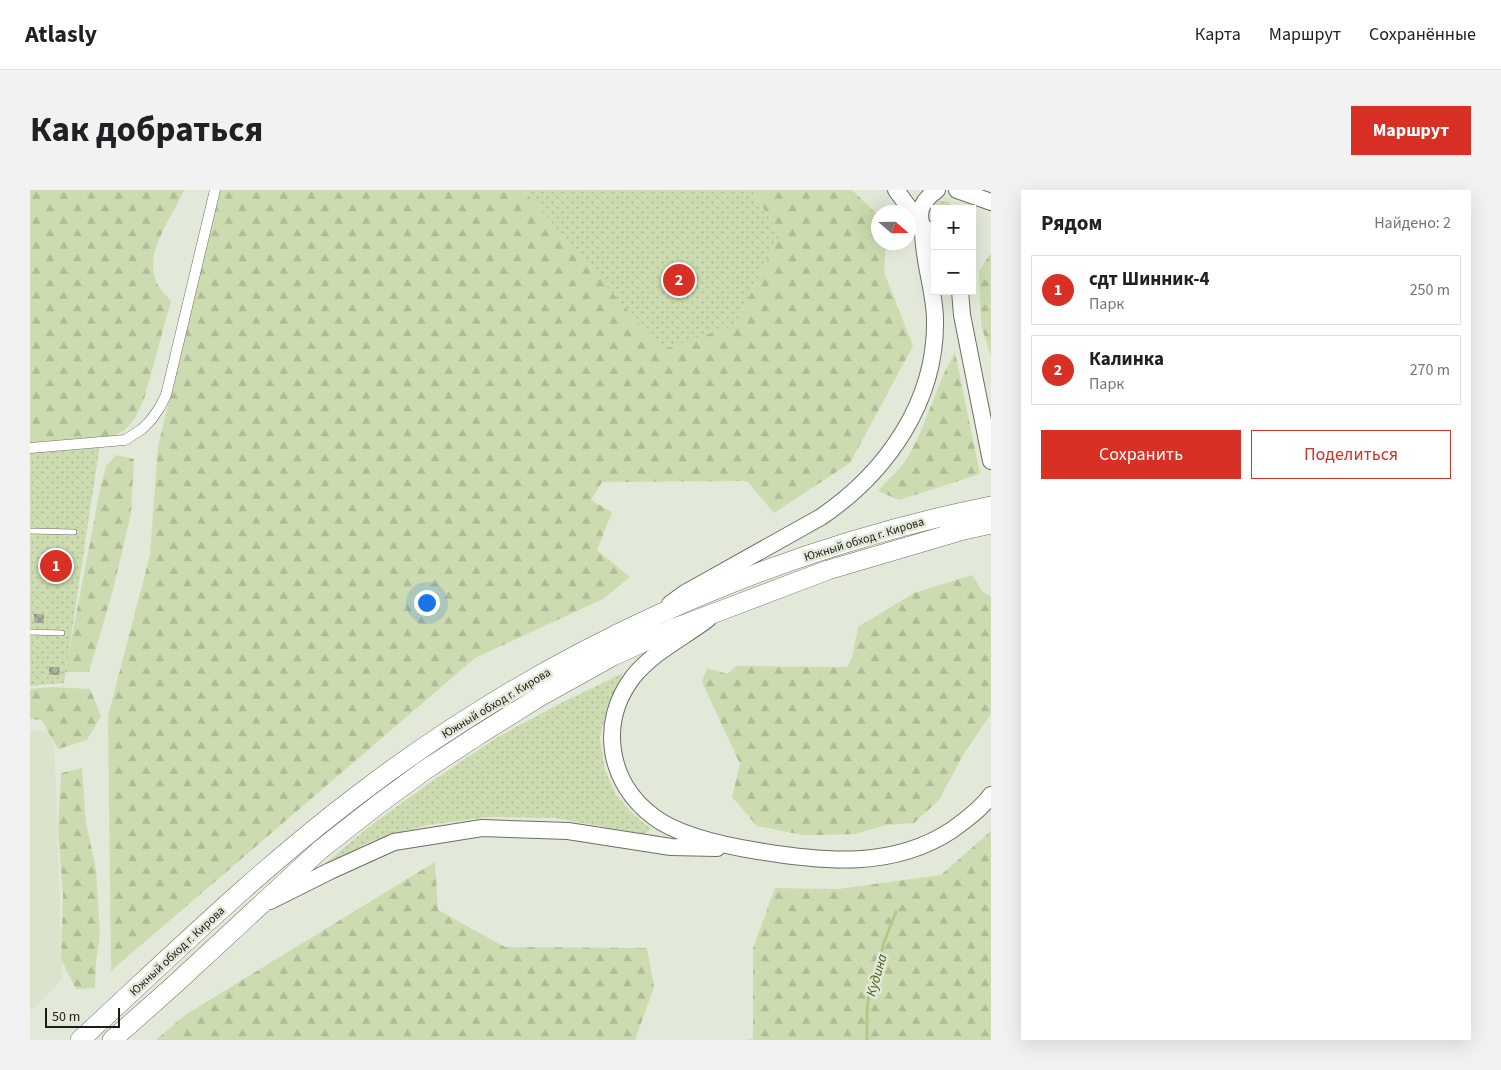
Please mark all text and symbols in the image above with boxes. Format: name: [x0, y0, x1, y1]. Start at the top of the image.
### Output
text: Atlasly: [25, 17, 97, 52]
text: Карта: [1195, 22, 1241, 47]
text: Маршрут: [1269, 22, 1341, 47]
text: Сохранённые: [1369, 22, 1476, 47]
text: Как добраться: [30, 105, 263, 155]
button: Маршрут: [1351, 106, 1471, 155]
north arrow: [871, 205, 916, 250]
map controls: [931, 205, 976, 295]
button: +: [931, 205, 976, 250]
text: Рядом: [1041, 208, 1102, 238]
text: Найдено: 2: [1374, 212, 1451, 234]
button: −: [931, 250, 976, 295]
pin: 2: [663, 261, 695, 299]
text: сдт Шинник-4: [1089, 266, 1210, 293]
text: 1: [1054, 279, 1062, 301]
text: 250 m: [1410, 279, 1450, 301]
text: Парк: [1089, 293, 1124, 315]
text: Калинка: [1089, 346, 1164, 373]
text: 2: [1054, 359, 1062, 381]
text: 270 m: [1410, 359, 1450, 381]
text: Парк: [1089, 373, 1124, 395]
button: Сохранить: [1041, 430, 1241, 479]
button: Поделиться: [1251, 430, 1451, 479]
street label: Южный обход г. Кирова: [802, 513, 926, 566]
pin: 1: [40, 547, 72, 585]
your location: [414, 590, 440, 616]
street label: Южный обход г. Кирова: [439, 664, 554, 743]
street label: Южный обход г. Кирова: [126, 903, 229, 1000]
water label: Кудина: [861, 951, 893, 999]
scale bar: [45, 1005, 120, 1028]
text: 50 m: [52, 1007, 80, 1027]

